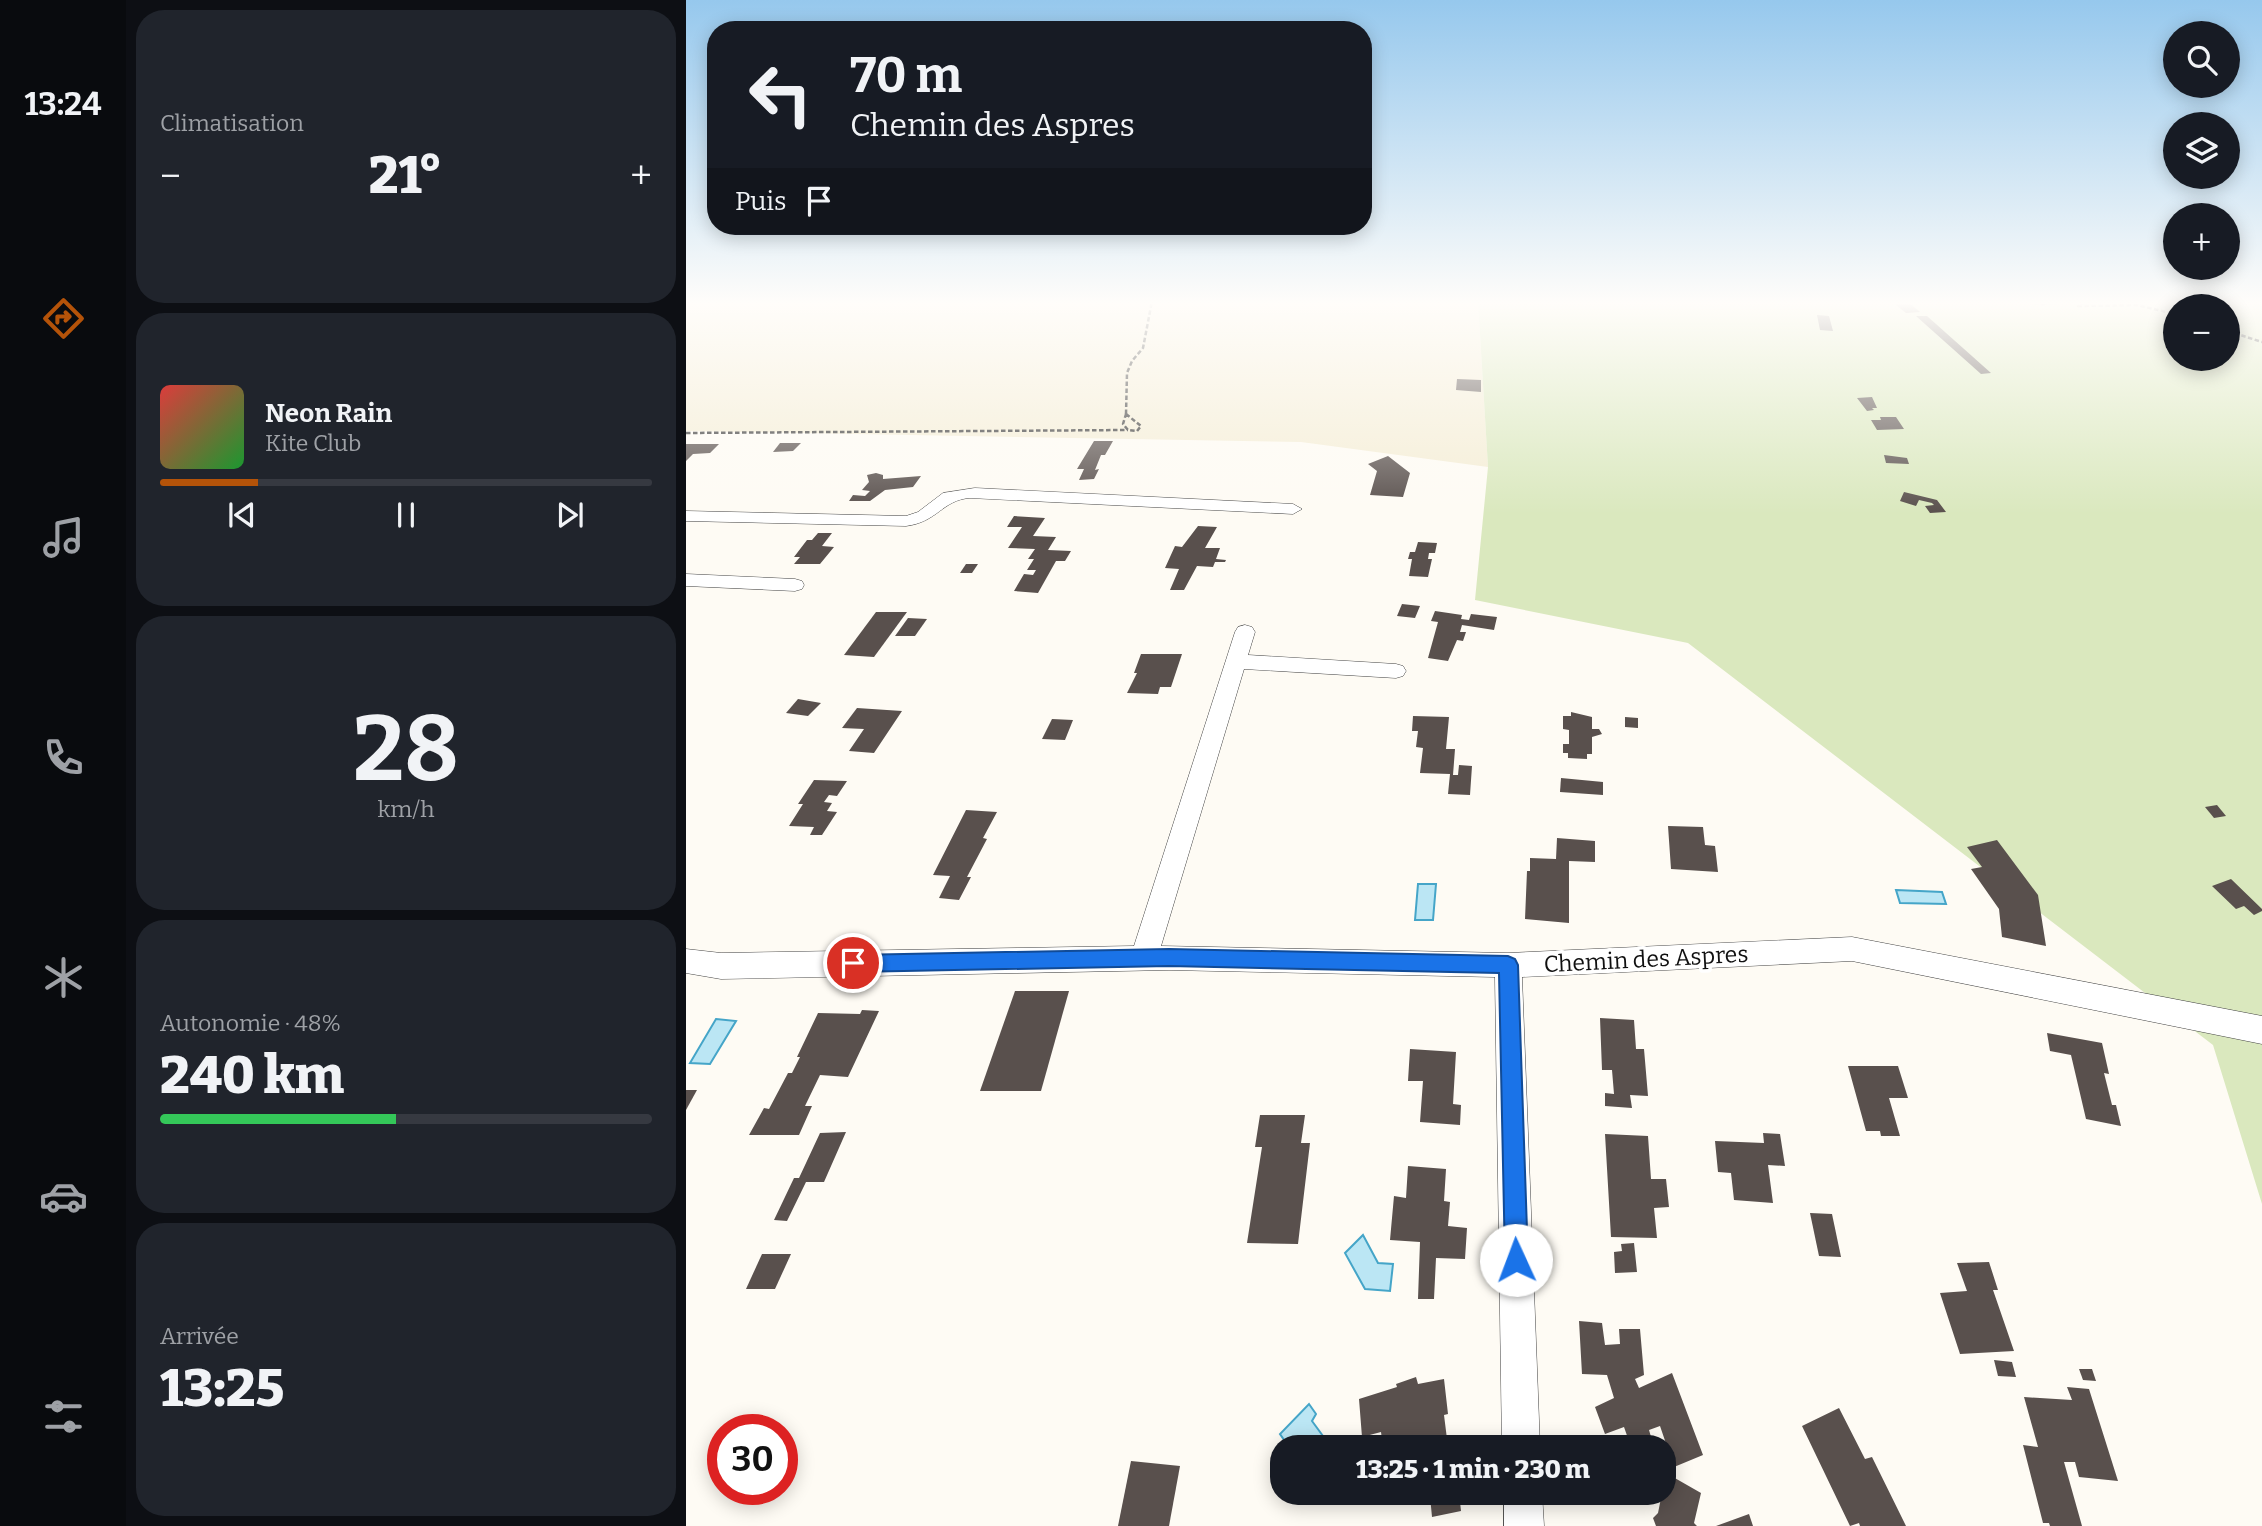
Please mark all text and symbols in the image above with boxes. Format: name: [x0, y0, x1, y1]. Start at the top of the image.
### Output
map controls: [2163, 21, 2240, 371]
button: search: [2163, 21, 2240, 98]
text: 70 m: [850, 46, 962, 105]
icon: left: [735, 49, 826, 140]
text: 13:24: [24, 85, 102, 123]
text: Chemin des Aspres: [850, 106, 1135, 144]
text: Climatisation: [160, 109, 304, 137]
button: layers: [2163, 112, 2240, 189]
text: 21°: [369, 144, 442, 207]
text: −: [160, 153, 181, 199]
text: +: [630, 153, 652, 199]
icon: arrive: [800, 182, 838, 220]
text: Puis: [735, 186, 786, 217]
button: +: [2163, 203, 2240, 280]
icon: directions: [39, 294, 88, 343]
button: −: [2163, 294, 2240, 371]
text: Neon Rain: [265, 398, 392, 429]
text: Kite Club: [265, 429, 361, 457]
icon: previous: [223, 496, 261, 534]
icon: pause: [387, 496, 425, 534]
icon: next: [551, 496, 589, 534]
icon: music: [39, 513, 88, 562]
text: 28: [353, 695, 459, 804]
icon: phone: [39, 733, 88, 782]
text: km/h: [378, 795, 434, 823]
pin: [823, 933, 883, 993]
street label: Chemin des Aspres: [1543, 940, 1749, 978]
icon: arrive: [834, 944, 872, 982]
icon: climate: [39, 953, 88, 1002]
text: Autonomie · 48%: [160, 1009, 341, 1037]
text: 240 km: [160, 1044, 344, 1107]
icon: car: [39, 1172, 88, 1221]
position arrow: [1479, 1223, 1553, 1297]
text: Arrivée: [160, 1322, 239, 1350]
text: 13:25: [160, 1357, 284, 1420]
icon: filters: [39, 1392, 88, 1441]
speed limit sign: 30: [707, 1414, 798, 1505]
text: 13:25 · 1 min · 230 m: [1356, 1454, 1590, 1485]

